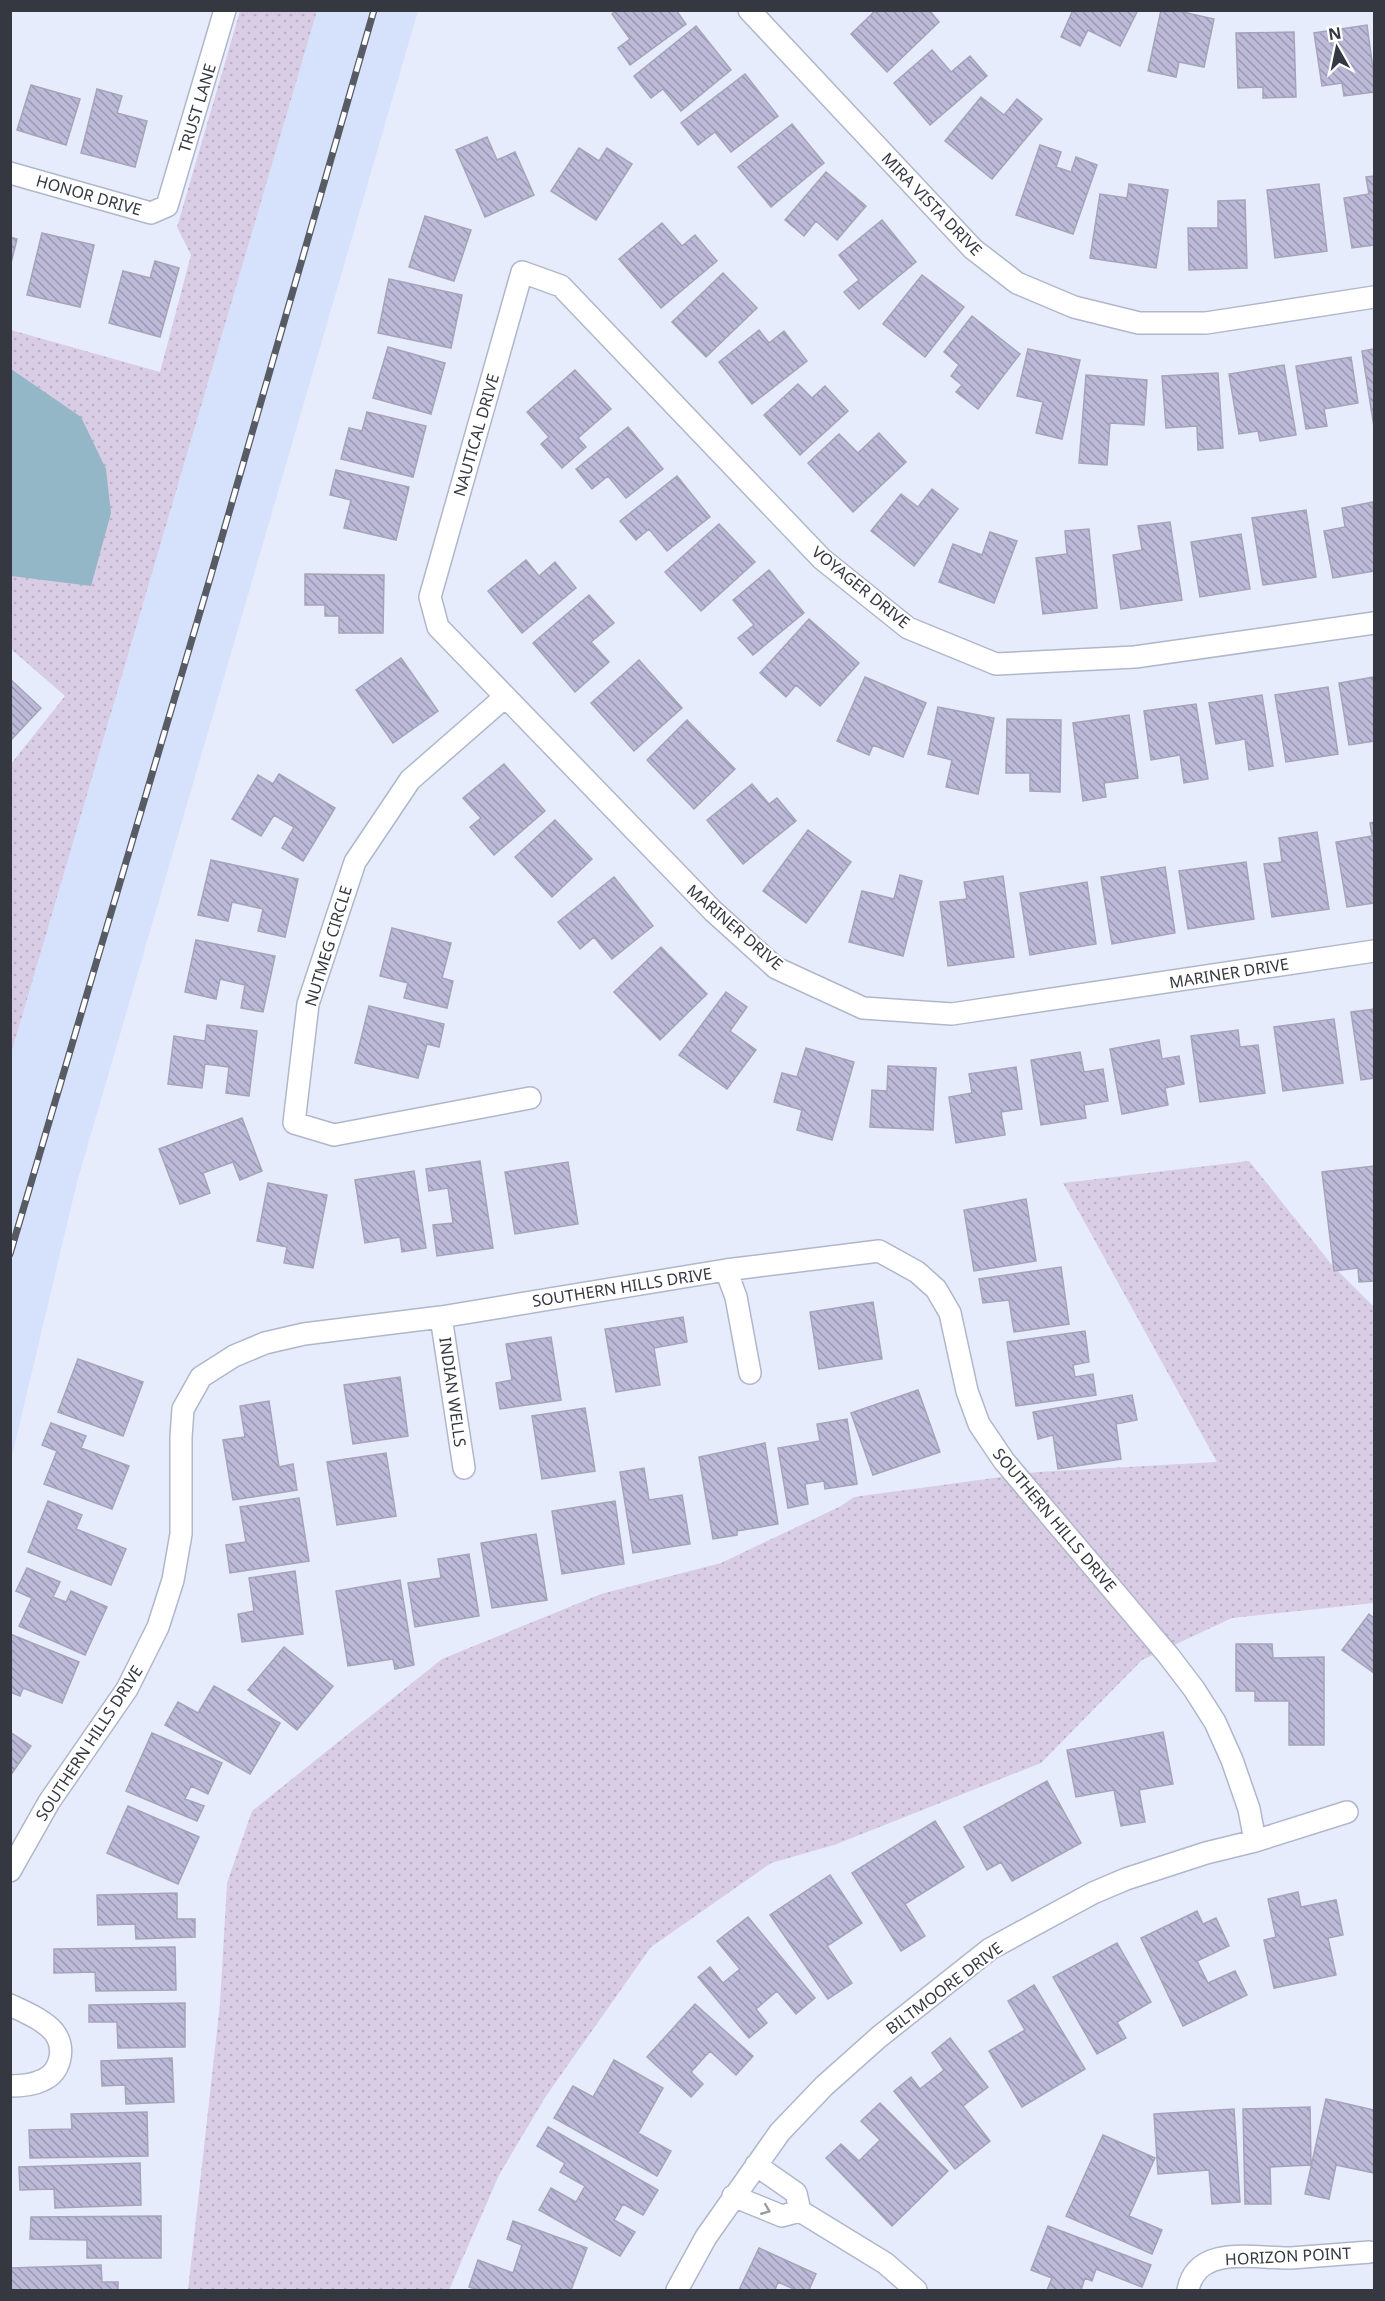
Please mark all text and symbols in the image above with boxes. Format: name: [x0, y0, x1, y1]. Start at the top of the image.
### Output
north arrow: [1307, 18, 1367, 78]
text: N: [1327, 21, 1343, 45]
street label: TRUST LANE: [173, 61, 221, 155]
street label: MIRA VISTA DRIVE: [877, 148, 987, 260]
street label: HONOR DRIVE: [34, 169, 144, 221]
street label: NAUTICAL DRIVE: [448, 371, 504, 499]
street label: VOYAGER DRIVE: [807, 541, 915, 633]
street label: MARINER DRIVE: [682, 879, 788, 975]
street label: NUTMEG CIRCLE: [299, 883, 357, 1009]
street label: MARINER DRIVE: [1168, 953, 1290, 993]
street label: SOUTHERN HILLS DRIVE: [531, 1262, 713, 1312]
street label: INDIAN WELLS: [434, 1336, 472, 1448]
street label: SOUTHERN HILLS DRIVE: [988, 1443, 1122, 1597]
street label: SOUTHERN HILLS DRIVE: [30, 1661, 148, 1825]
street label: BILTMOORE DRIVE: [881, 1937, 1007, 2039]
one-way arrow: [760, 2203, 771, 2215]
street label: HORIZON POINT: [1224, 2242, 1352, 2270]

